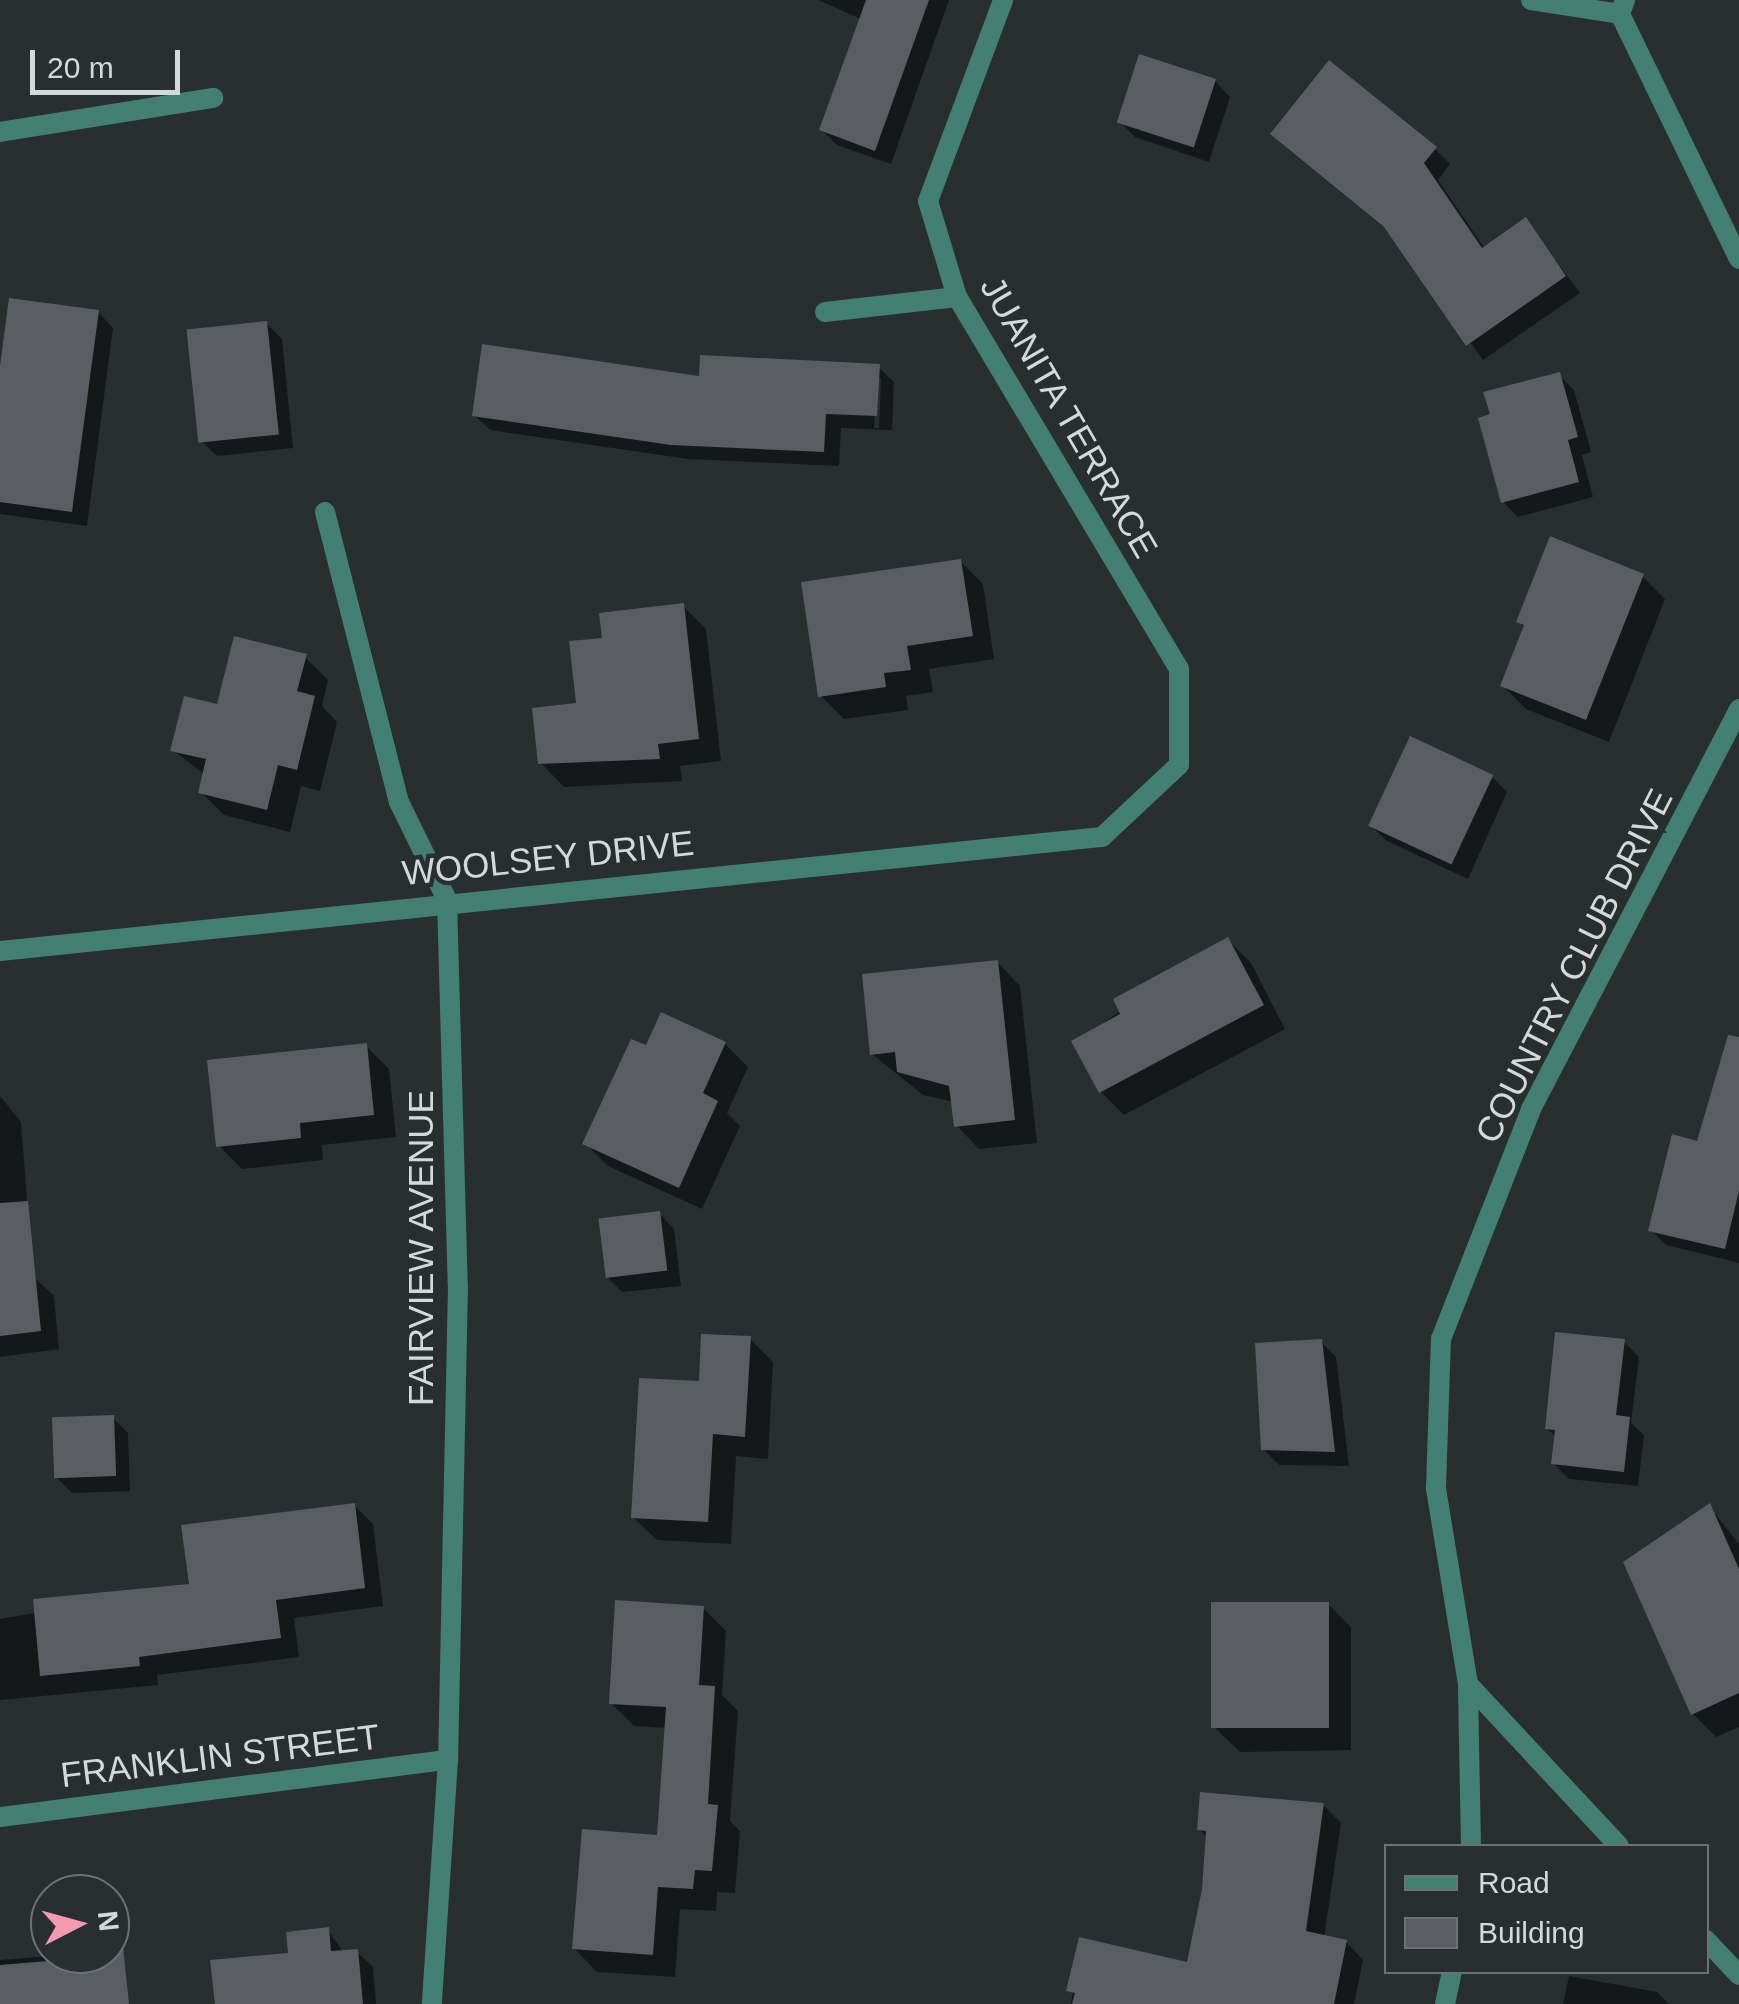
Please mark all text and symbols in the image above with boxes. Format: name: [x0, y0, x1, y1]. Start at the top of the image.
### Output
scale bar: [35, 30, 185, 92]
text: 20 m: [47, 51, 114, 84]
street label: JUANITA TERRACE: [971, 268, 1167, 566]
street label: COUNTRY CLUB DRIVE: [1466, 782, 1682, 1150]
street label: WOOLSEY DRIVE: [400, 822, 696, 894]
street label: FAIRVIEW AVENUE: [400, 1089, 442, 1407]
street label: FRANKLIN STREET: [58, 1716, 382, 1796]
legend: [1384, 1844, 1709, 1974]
text: Road: [1478, 1866, 1550, 1899]
north arrow: [30, 1874, 130, 1974]
text: N: [92, 1909, 125, 1933]
text: Building: [1478, 1916, 1585, 1949]

